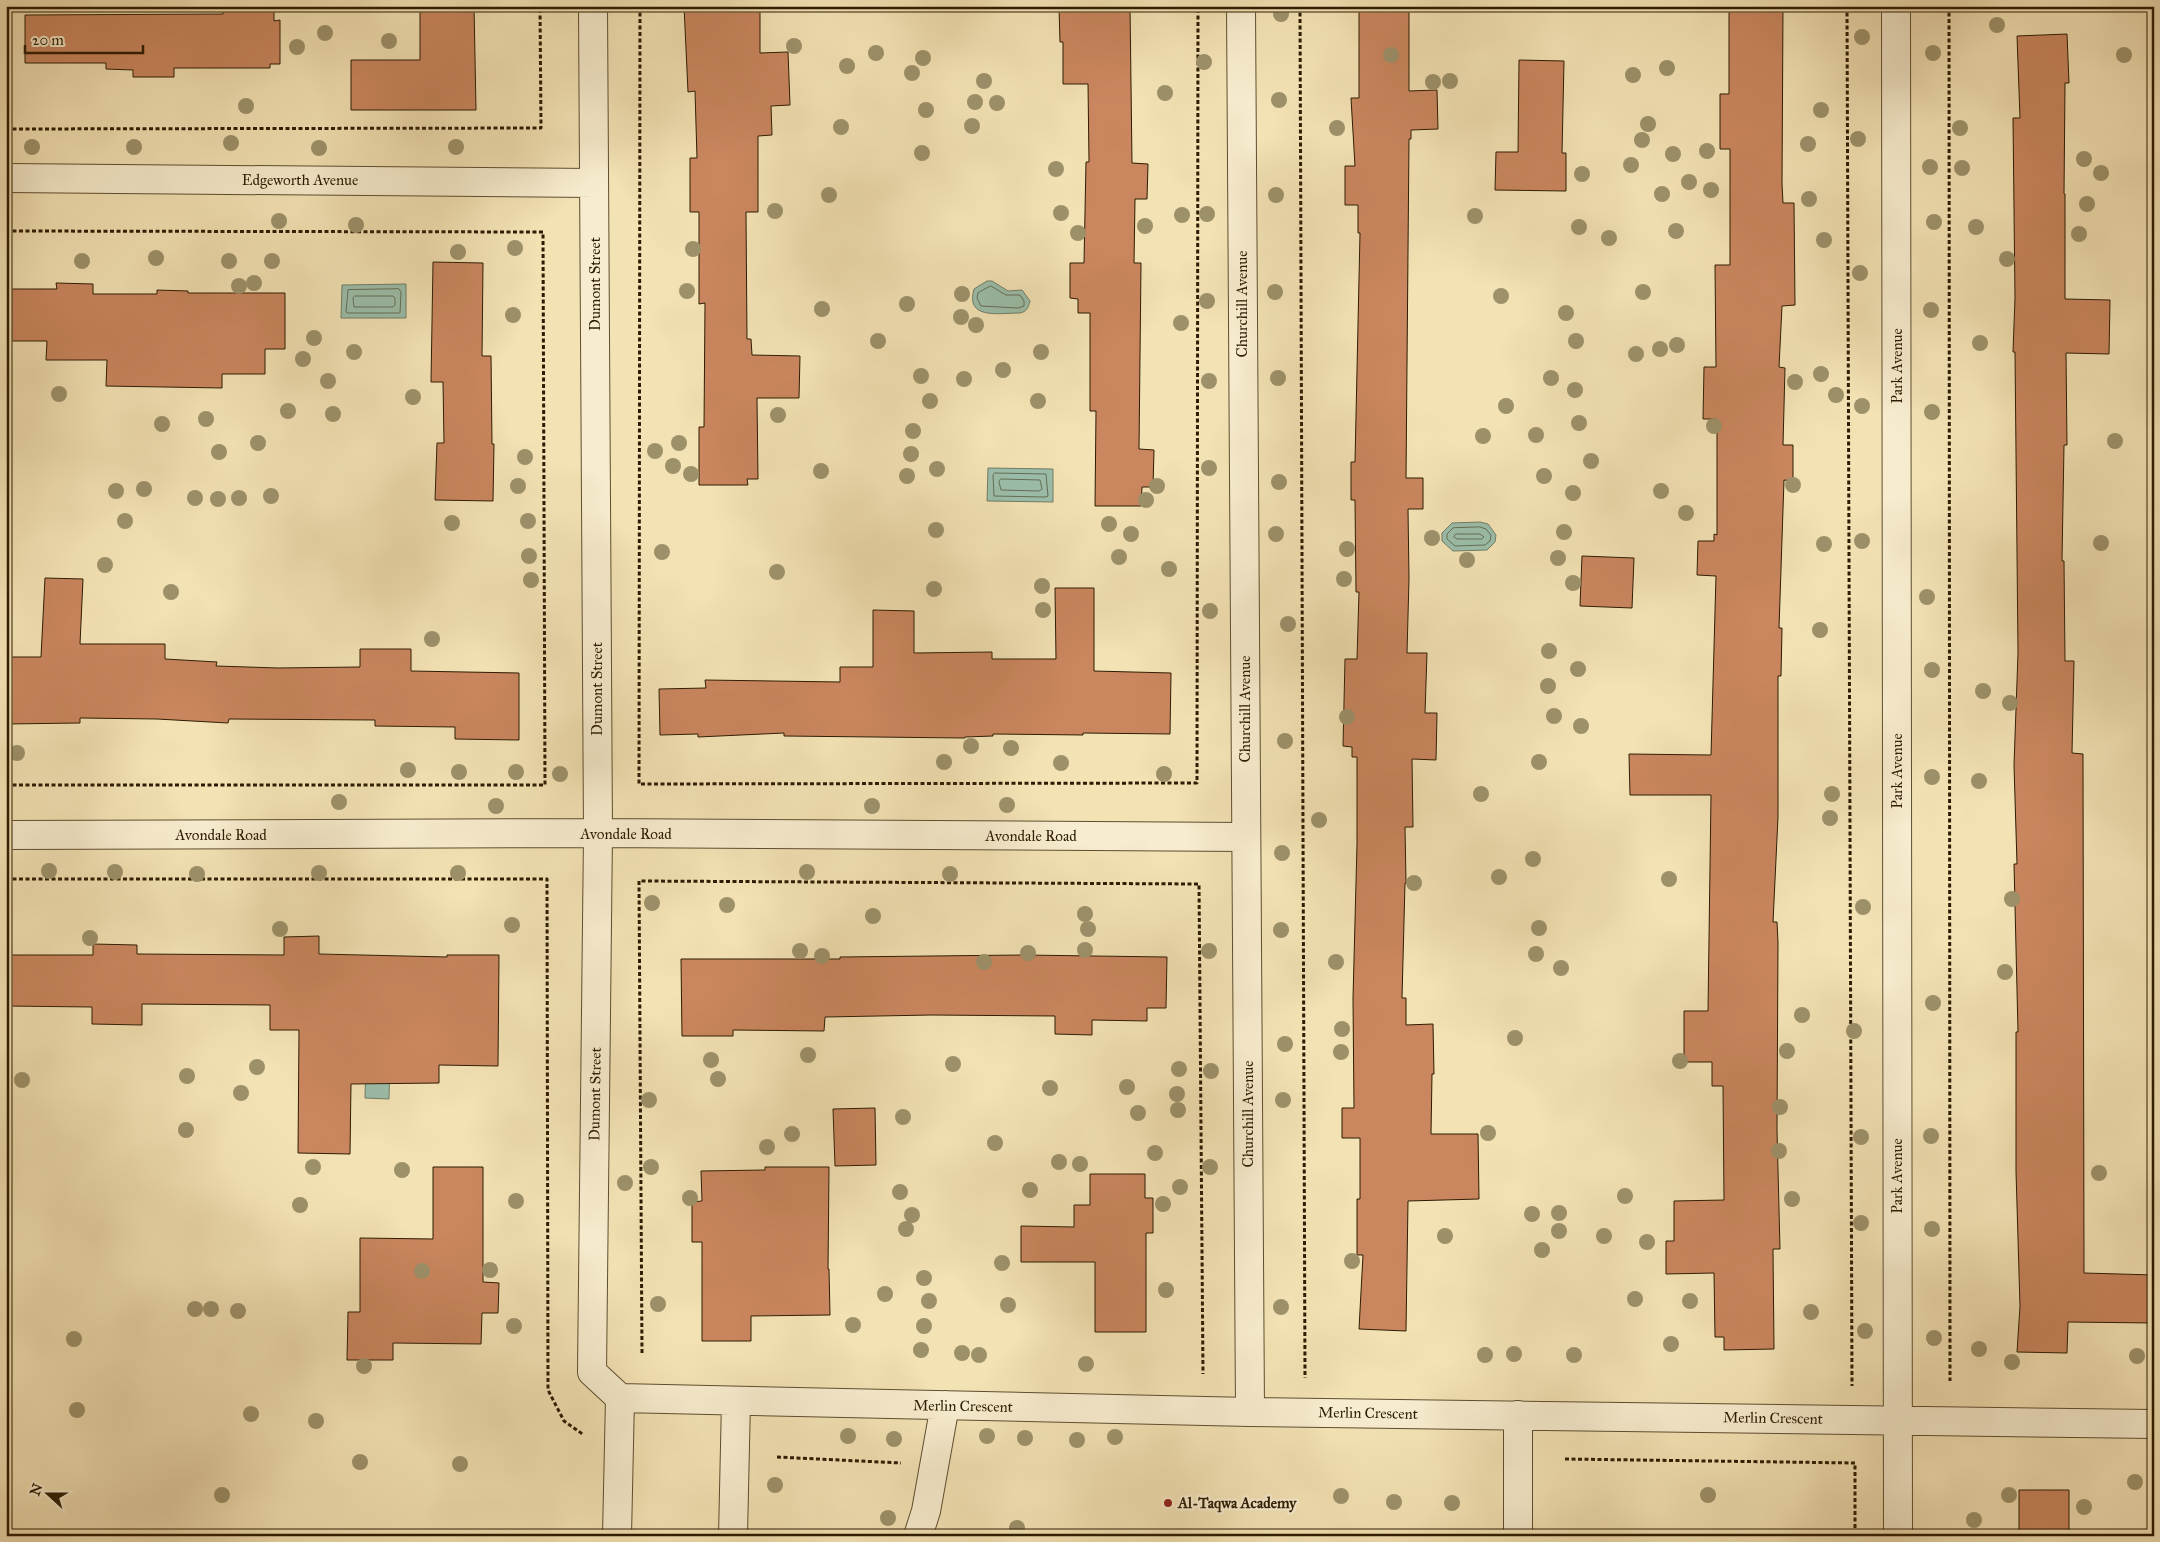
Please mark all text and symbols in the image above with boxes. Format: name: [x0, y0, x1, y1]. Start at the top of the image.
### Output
scale bar: [25, 22, 142, 54]
text: 20 m: [32, 31, 64, 49]
street label: Edgeworth Avenue: [242, 171, 358, 189]
street label: Dumont Street: [586, 236, 604, 331]
street label: Churchill Avenue: [1233, 250, 1251, 358]
street label: Park Avenue: [1888, 328, 1906, 404]
street label: Dumont Street: [588, 641, 606, 736]
street label: Churchill Avenue: [1236, 655, 1254, 763]
street label: Park Avenue: [1888, 733, 1906, 809]
street label: Avondale Road: [579, 825, 672, 843]
street label: Avondale Road: [174, 826, 267, 844]
street label: Avondale Road: [984, 827, 1077, 845]
street label: Dumont Street: [585, 1046, 605, 1141]
street label: Churchill Avenue: [1239, 1060, 1257, 1168]
street label: Park Avenue: [1888, 1138, 1906, 1214]
street label: Merlin Crescent: [913, 1396, 1014, 1416]
street label: Merlin Crescent: [1318, 1403, 1419, 1423]
street label: Merlin Crescent: [1723, 1408, 1824, 1428]
north arrow: [22, 1470, 72, 1520]
text: N: [26, 1481, 46, 1498]
place label: Al-Taqwa Academy: [1177, 1494, 1297, 1513]
marker: Al-Taqwa Academy: [1162, 1497, 1174, 1509]

